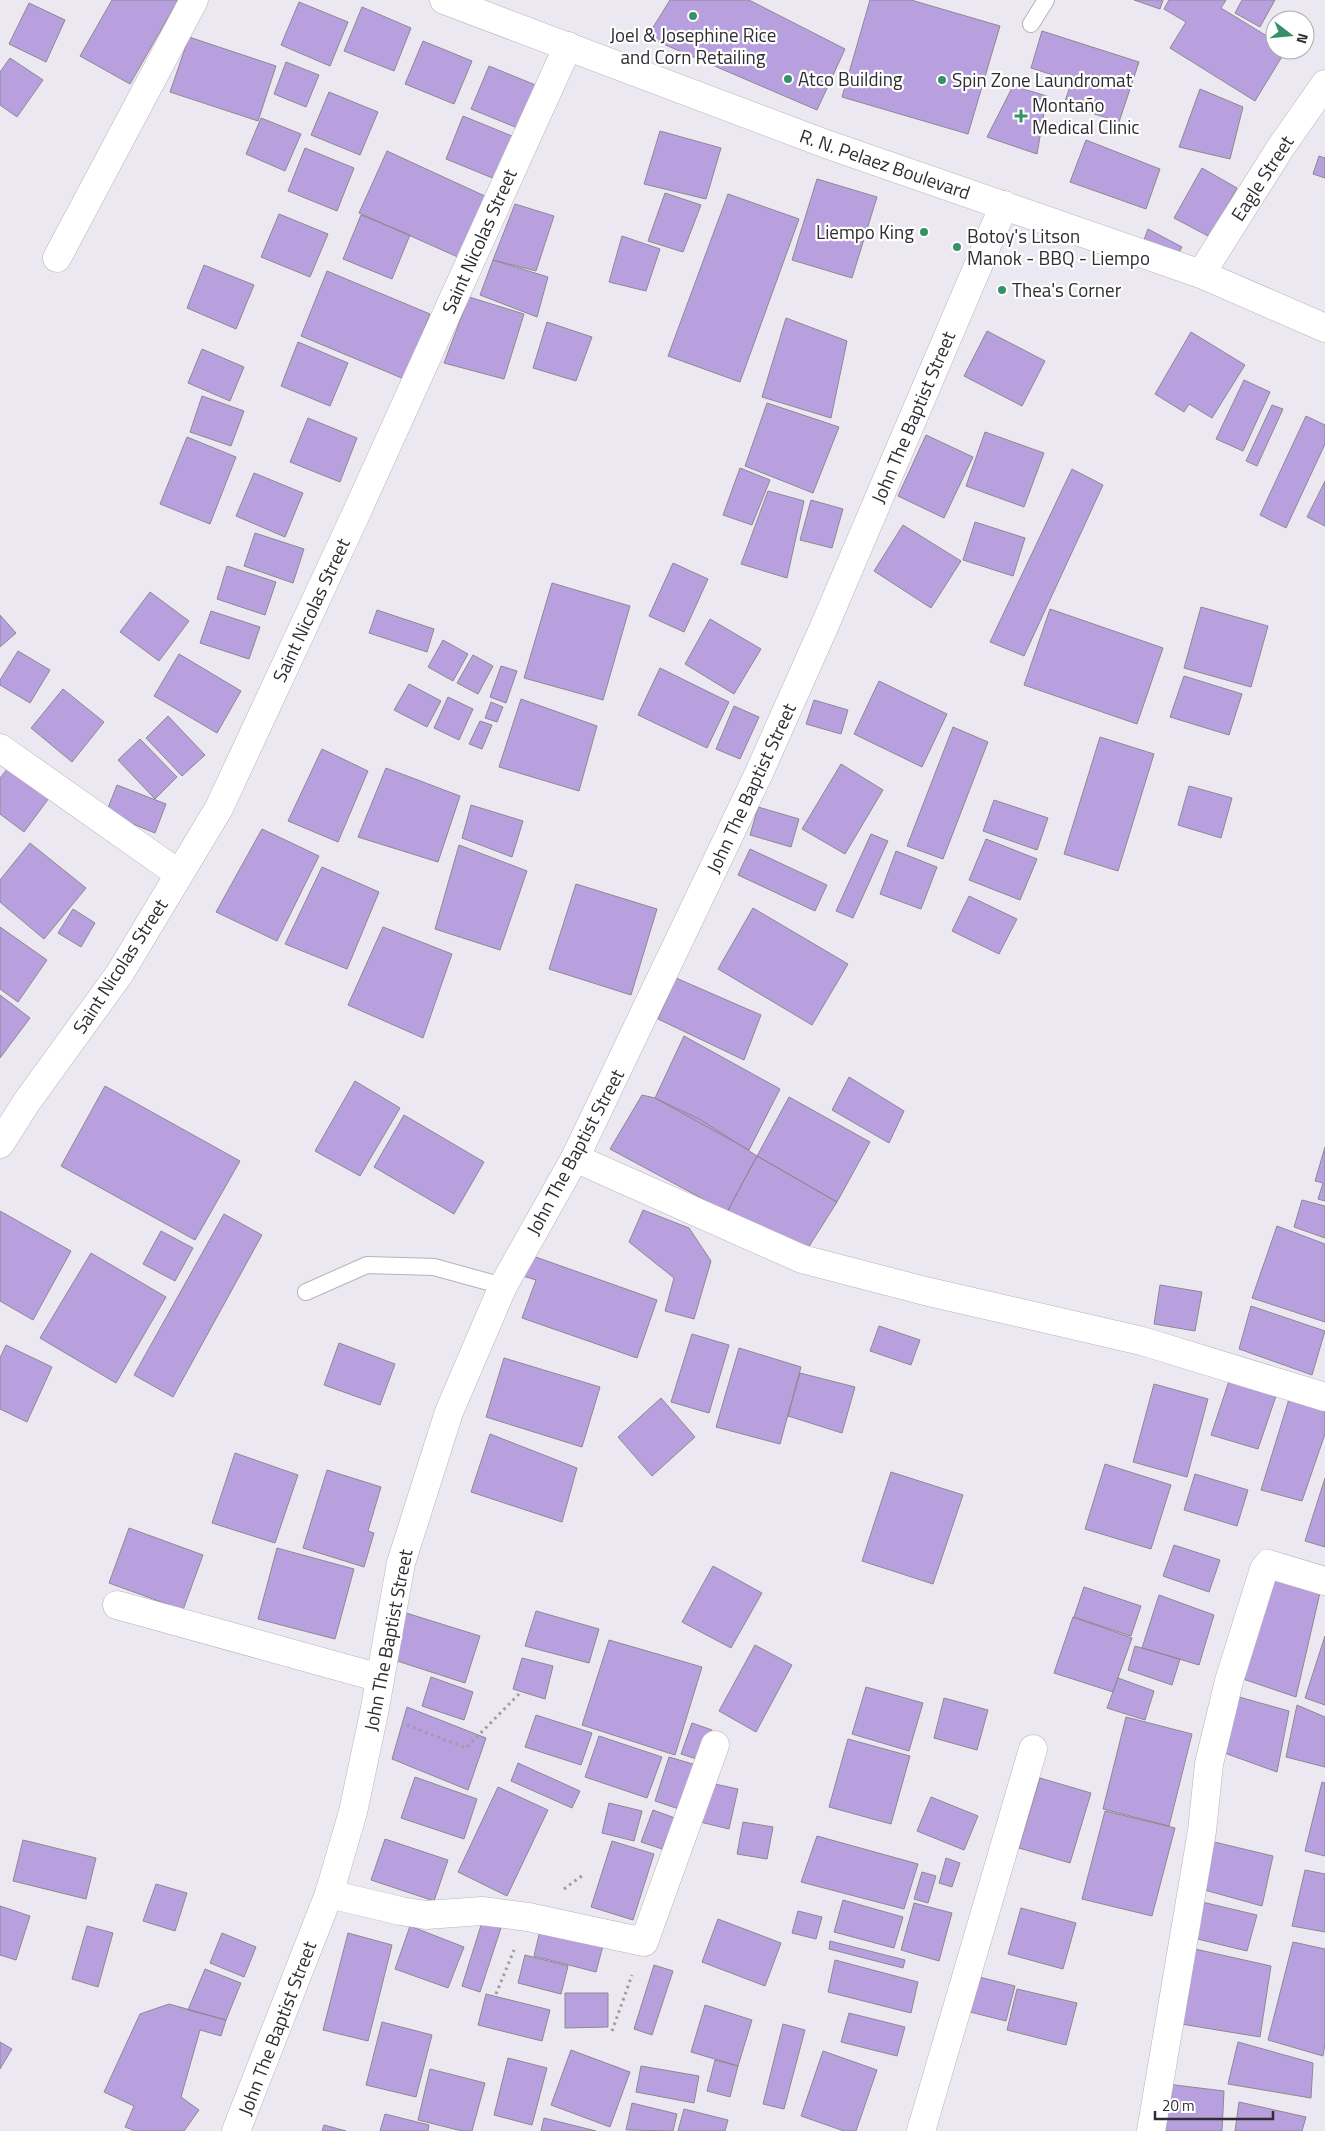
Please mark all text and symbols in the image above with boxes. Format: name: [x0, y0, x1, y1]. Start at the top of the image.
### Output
marker: Joel & Josephine Rice and Corn Retailing: [687, 10, 699, 22]
north arrow: [1265, 10, 1315, 60]
place label: Joel & Josephine Rice and Corn Retailing: [610, 20, 776, 71]
text: N: [1292, 31, 1314, 46]
place label: Atco Building: [798, 64, 903, 93]
place label: Spin Zone Laundromat: [952, 65, 1133, 94]
marker: Atco Building: [782, 73, 794, 85]
marker: Spin Zone Laundromat: [936, 74, 948, 86]
place label: Montaño Medical Clinic: [1032, 90, 1140, 141]
marker: Montaño Medical Clinic: [1014, 109, 1028, 123]
street label: R. N. Pelaez Boulevard: [796, 121, 974, 206]
street label: Eagle Street: [1223, 129, 1300, 226]
street label: Saint Nicolas Street: [434, 163, 524, 318]
place label: Liempo King: [816, 217, 914, 246]
place label: Botoy's Litson Manok - BBQ - Liempo: [967, 221, 1150, 272]
marker: Liempo King: [918, 226, 930, 238]
marker: Botoy's Litson Manok - BBQ - Liempo: [951, 241, 963, 253]
place label: Thea's Corner: [1012, 275, 1122, 304]
marker: Thea's Corner: [996, 284, 1008, 296]
street label: John The Baptist Street: [863, 326, 962, 507]
street label: Saint Nicolas Street: [264, 533, 357, 687]
street label: John The Baptist Street: [698, 698, 803, 878]
street label: Saint Nicolas Street: [65, 892, 174, 1039]
street label: John The Baptist Street: [518, 1063, 631, 1240]
street label: John The Baptist Street: [356, 1546, 419, 1733]
street label: John The Baptist Street: [230, 1936, 323, 2119]
scale bar: [1155, 2088, 1272, 2120]
text: 20 m: [1162, 2094, 1195, 2117]

